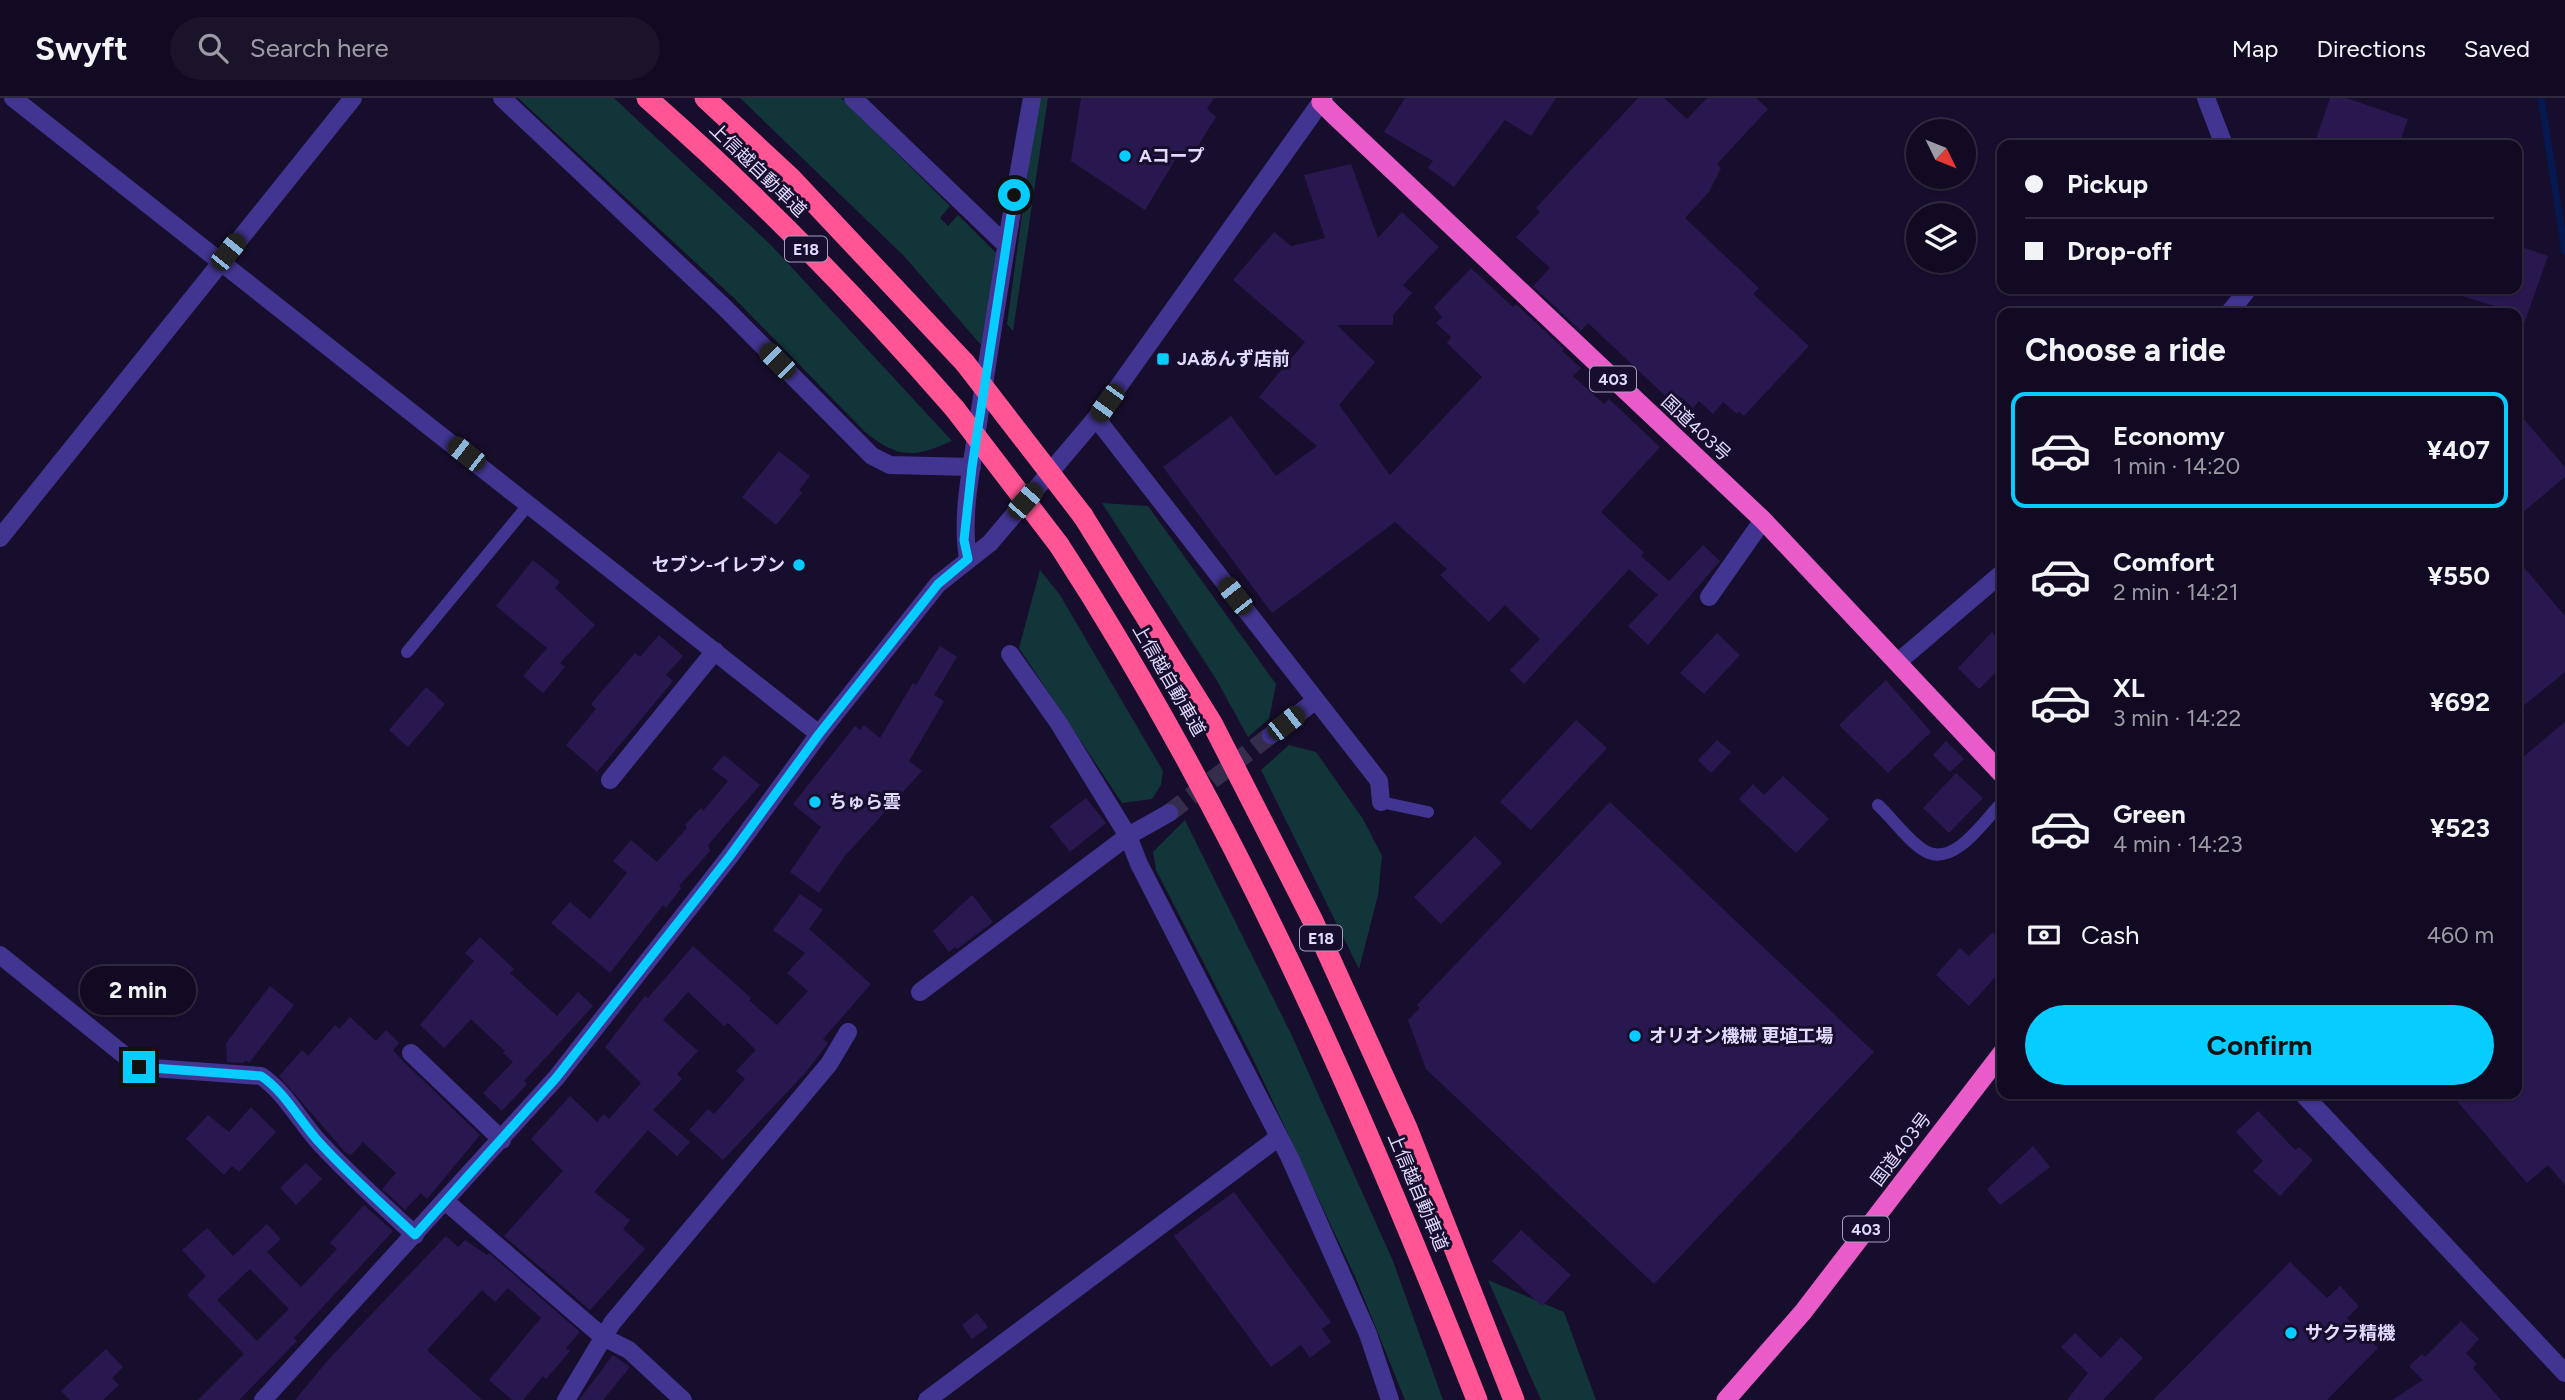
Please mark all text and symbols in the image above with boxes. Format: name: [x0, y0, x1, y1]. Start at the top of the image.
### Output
search box: [170, 17, 660, 80]
text: Swyft: [35, 29, 128, 68]
icon: search: [194, 29, 232, 67]
text: Search here: [250, 32, 389, 64]
text: Map: [2232, 34, 2278, 63]
text: Directions: [2316, 34, 2426, 63]
text: Saved: [2464, 34, 2530, 63]
street label: 上信越自動車道: [705, 118, 811, 222]
north arrow: [1906, 119, 1976, 189]
map controls: [1906, 119, 1976, 273]
place label: Aコープ: [1139, 145, 1205, 167]
marker: Aコープ: [1117, 148, 1133, 164]
text: Pickup: [2067, 168, 2148, 200]
route start: [998, 179, 1030, 211]
button: layers: [1906, 203, 1976, 273]
car: [207, 229, 250, 275]
text: Drop-off: [2067, 235, 2172, 267]
road number: E18: [785, 237, 827, 262]
text: Choose a ride: [2025, 331, 2226, 369]
car: [755, 339, 800, 383]
place label: JAあんず店前: [1177, 348, 1290, 370]
marker: JAあんず店前: [1155, 351, 1171, 367]
road number: 403: [1590, 366, 1636, 392]
car: [1087, 380, 1128, 426]
street label: 国道403号: [1657, 390, 1735, 466]
icon: car: [2029, 419, 2092, 482]
text: Economy: [2113, 420, 2225, 452]
car: [443, 433, 490, 475]
text: ¥407: [2427, 434, 2490, 466]
text: 1 min · 14:20: [2113, 452, 2240, 480]
car: [1004, 478, 1047, 524]
icon: car: [2029, 545, 2092, 608]
text: Comfort: [2113, 546, 2215, 578]
place label: セブン-イレブン: [652, 554, 785, 576]
marker: セブン-イレブン: [791, 557, 807, 573]
text: ¥550: [2427, 560, 2490, 592]
car: [1214, 573, 1257, 619]
text: 2 min · 14:21: [2113, 578, 2238, 606]
street label: 上信越自動車道: [1128, 620, 1210, 740]
icon: car: [2029, 671, 2092, 734]
text: XL: [2113, 672, 2145, 704]
text: ¥692: [2429, 686, 2490, 718]
car: [1263, 702, 1310, 744]
text: 3 min · 14:22: [2113, 704, 2241, 732]
place label: ちゅら雲: [829, 791, 901, 813]
marker: ちゅら雲: [807, 794, 823, 810]
icon: car: [2029, 797, 2092, 860]
text: Green: [2113, 798, 2186, 830]
text: ¥523: [2430, 812, 2490, 844]
text: 4 min · 14:23: [2113, 830, 2243, 858]
icon: cash: [2025, 916, 2063, 954]
text: Cash: [2081, 919, 2140, 951]
text: 460 m: [2427, 921, 2494, 949]
road number: E18: [1300, 926, 1342, 950]
callout: 2 min: [81, 965, 197, 1014]
text: 2 min: [109, 976, 167, 1004]
button: Confirm: [2025, 1005, 2494, 1085]
place label: オリオン機械 更埴工場: [1649, 1025, 1833, 1047]
marker: オリオン機械 更埴工場: [1627, 1028, 1643, 1044]
route end: [123, 1051, 155, 1083]
street label: 国道403号: [1866, 1108, 1936, 1190]
street label: 上信越自動車道: [1383, 1130, 1453, 1254]
road number: 403: [1843, 1217, 1889, 1242]
place label: サクラ精機: [2305, 1322, 2396, 1344]
marker: サクラ精機: [2283, 1325, 2299, 1341]

